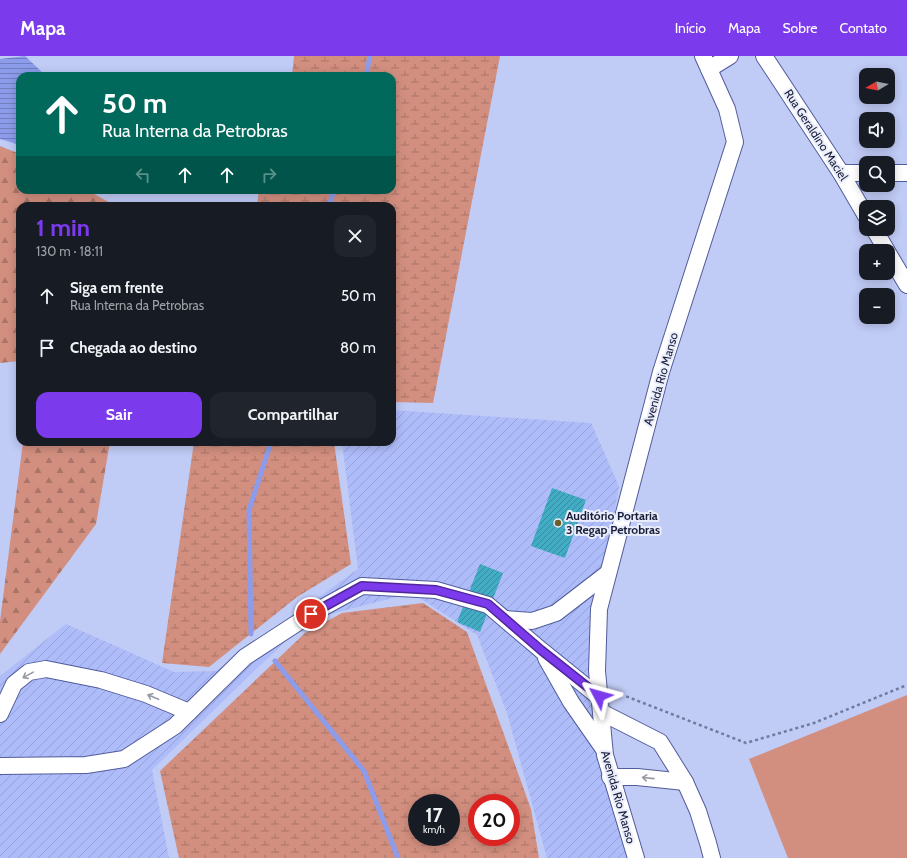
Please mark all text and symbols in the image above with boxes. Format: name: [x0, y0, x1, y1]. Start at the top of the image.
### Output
text: Mapa: [20, 17, 66, 40]
text: Início: [675, 19, 706, 37]
text: Mapa: [728, 19, 760, 37]
text: Sobre: [782, 19, 817, 37]
text: Contato: [839, 19, 887, 37]
north arrow: [859, 68, 895, 104]
map controls: [859, 68, 895, 324]
text: 50 m: [102, 86, 167, 120]
street label: Rua Geraldino Maciel: [781, 86, 852, 183]
icon: ahead: [36, 88, 88, 140]
button: sound: [859, 112, 895, 148]
text: Rua Interna da Petrobras: [102, 120, 288, 142]
button: search: [859, 156, 895, 192]
icon: left: [132, 164, 154, 186]
icon: ahead: [174, 164, 196, 186]
icon: ahead: [216, 164, 238, 186]
icon: right: [258, 164, 280, 186]
button: layers: [859, 200, 895, 236]
text: 1 min: [36, 213, 90, 242]
button: close: [334, 215, 376, 257]
text: 130 m · 18:11: [36, 243, 103, 259]
button: +: [859, 244, 895, 280]
text: Siga em frente: [70, 279, 163, 297]
icon: ahead: [36, 285, 58, 307]
text: 50 m: [341, 287, 376, 305]
button: −: [859, 288, 895, 324]
text: Rua Interna da Petrobras: [70, 297, 204, 313]
street label: Avenida Rio Manso: [640, 330, 681, 427]
icon: arrive: [36, 337, 58, 359]
text: Chegada ao destino: [70, 339, 197, 357]
text: 80 m: [340, 339, 376, 357]
button: Sair: [36, 392, 202, 438]
button: Compartilhar: [210, 392, 376, 438]
place label: Auditório Portaria 3 Regap Petrobras: [566, 508, 660, 537]
marker: Auditório Portaria 3 Regap Petrobras: [553, 518, 563, 528]
pin: [294, 597, 328, 631]
icon: arrive: [300, 603, 322, 625]
one-way arrow: [22, 672, 34, 679]
position arrow: [578, 675, 620, 717]
one-way arrow: [147, 692, 159, 700]
street label: Avenida Rio Manso: [598, 749, 639, 845]
one-way arrow: [642, 775, 655, 782]
speed limit sign: 20: [468, 794, 520, 846]
text: 17: [425, 803, 443, 827]
text: km/h: [423, 823, 445, 836]

